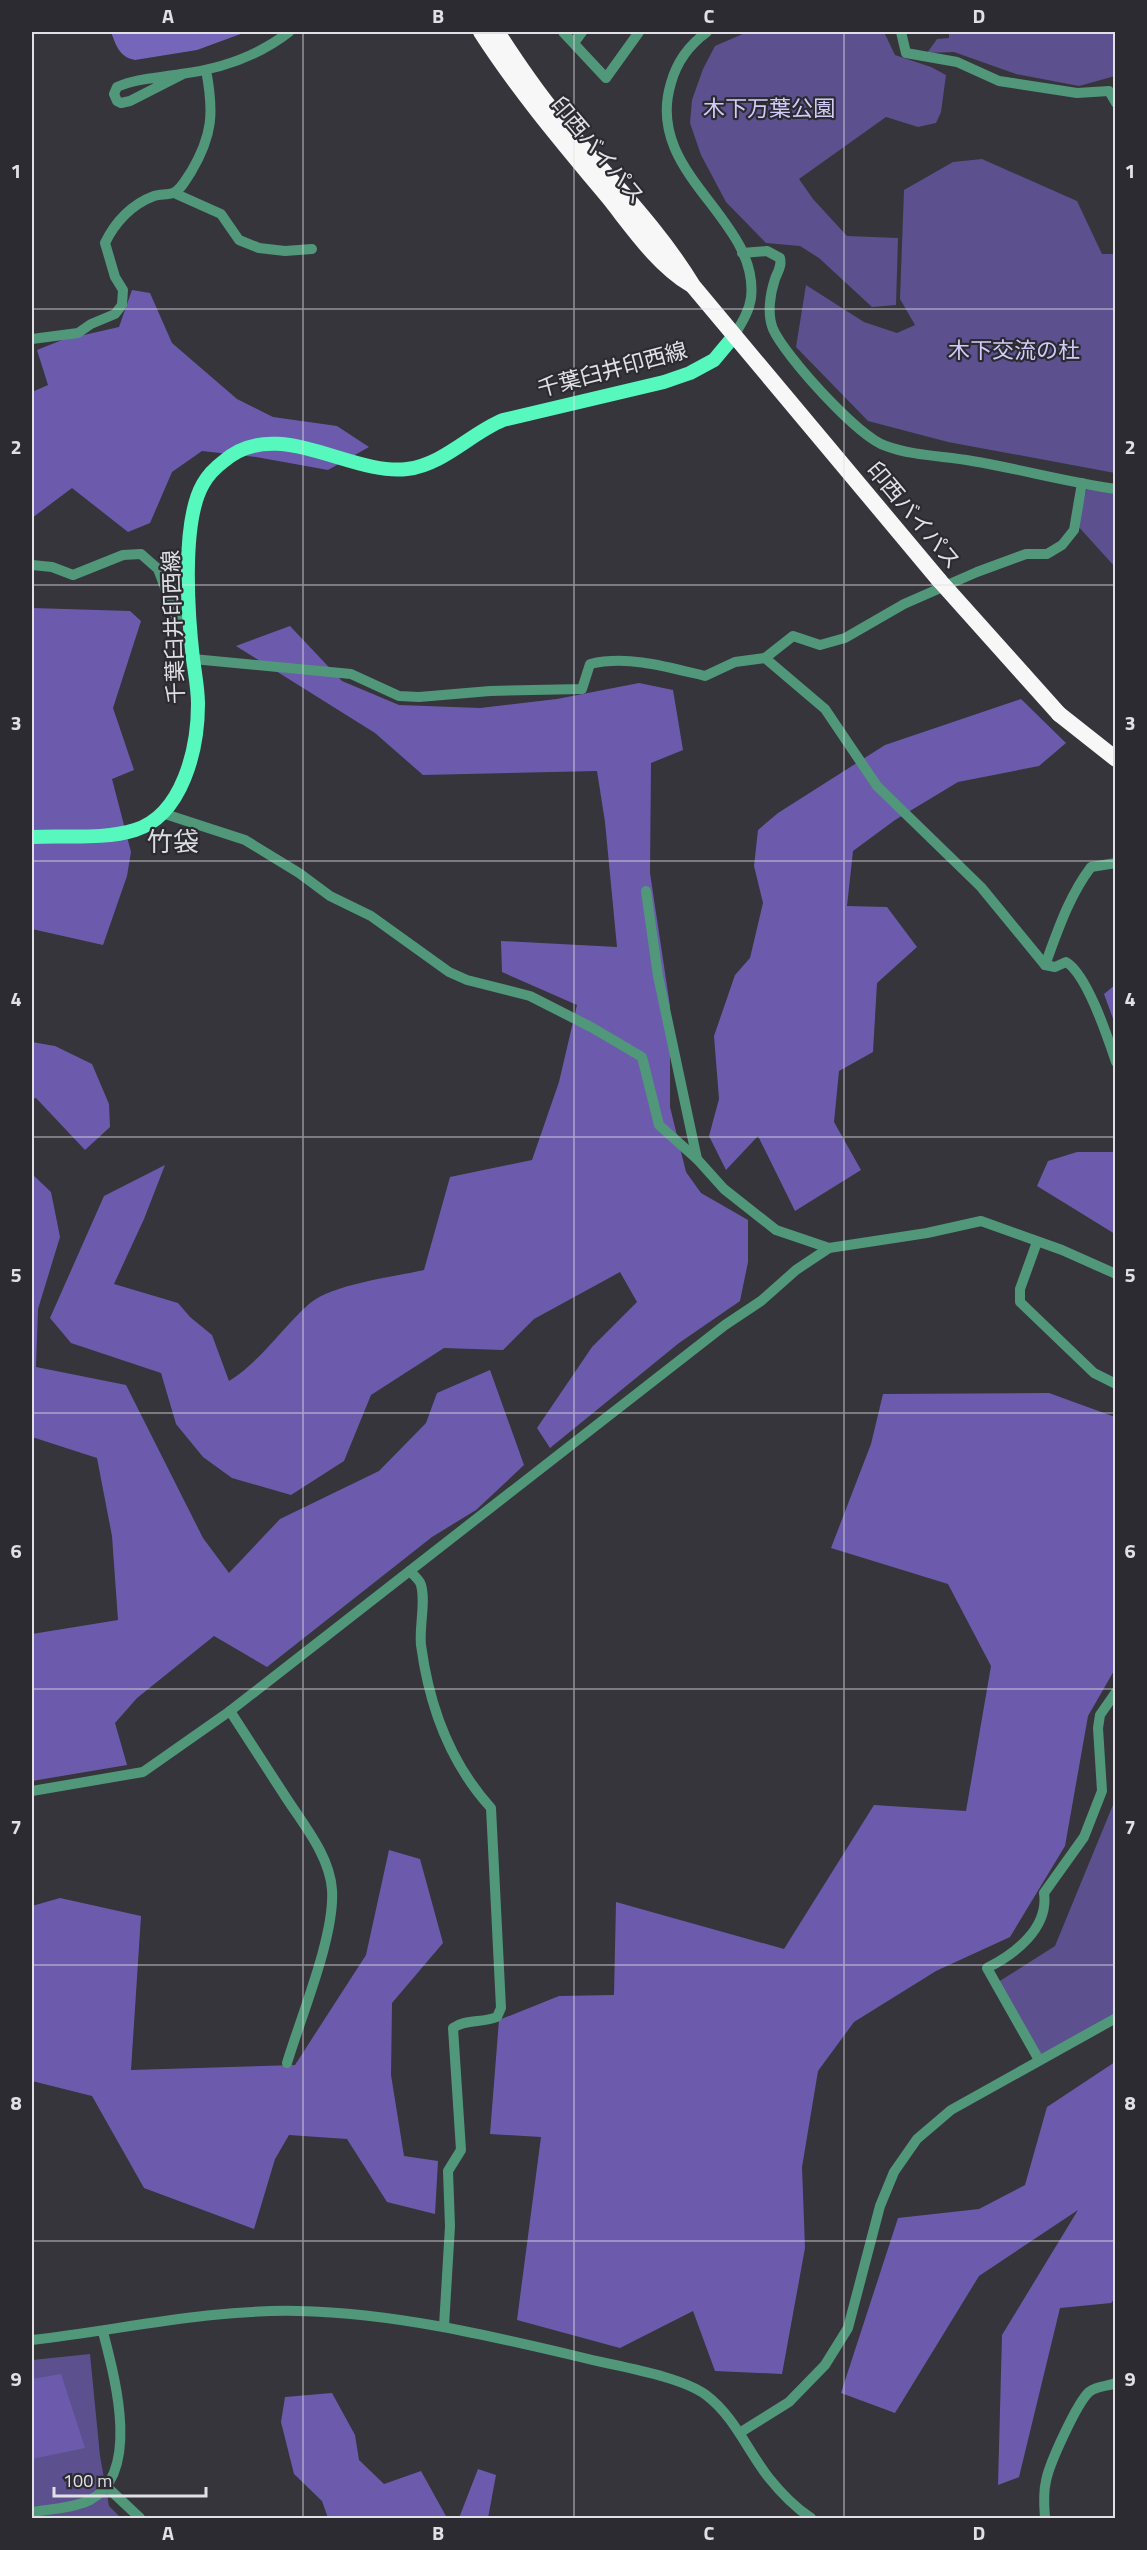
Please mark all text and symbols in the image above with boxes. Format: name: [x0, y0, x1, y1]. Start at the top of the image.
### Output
text: A: [162, 0, 174, 31]
text: B: [432, 0, 444, 31]
text: C: [704, 0, 715, 31]
text: D: [973, 0, 985, 31]
street label: 印西バイパス: [543, 89, 653, 211]
park label: 木下万葉公園: [703, 91, 835, 125]
text: 1: [10, 155, 22, 186]
text: 1: [1124, 155, 1136, 186]
street label: 千葉臼井印西線: [533, 333, 691, 405]
park label: 木下交流の杜: [948, 333, 1080, 367]
text: 2: [10, 431, 22, 462]
text: 2: [1124, 431, 1136, 462]
street label: 印西バイパス: [859, 454, 969, 576]
street label: 千葉臼井印西線: [153, 549, 193, 705]
text: 3: [10, 707, 22, 738]
text: 3: [1124, 707, 1136, 738]
district label: 竹袋: [147, 822, 199, 861]
text: 4: [10, 983, 22, 1014]
text: 4: [1124, 983, 1136, 1014]
text: 5: [10, 1259, 22, 1290]
text: 5: [1124, 1259, 1136, 1290]
text: 6: [10, 1535, 22, 1566]
text: 6: [1124, 1535, 1136, 1566]
text: 7: [10, 1811, 22, 1842]
text: 7: [1124, 1811, 1136, 1842]
text: 8: [10, 2087, 22, 2118]
text: 8: [1124, 2087, 1136, 2118]
text: 9: [10, 2363, 22, 2394]
text: 9: [1124, 2363, 1136, 2394]
scale bar: [54, 2460, 206, 2498]
text: 100 m: [63, 2467, 112, 2494]
text: A: [162, 2517, 174, 2548]
text: B: [432, 2517, 444, 2548]
text: C: [704, 2517, 715, 2548]
text: D: [973, 2517, 985, 2548]

